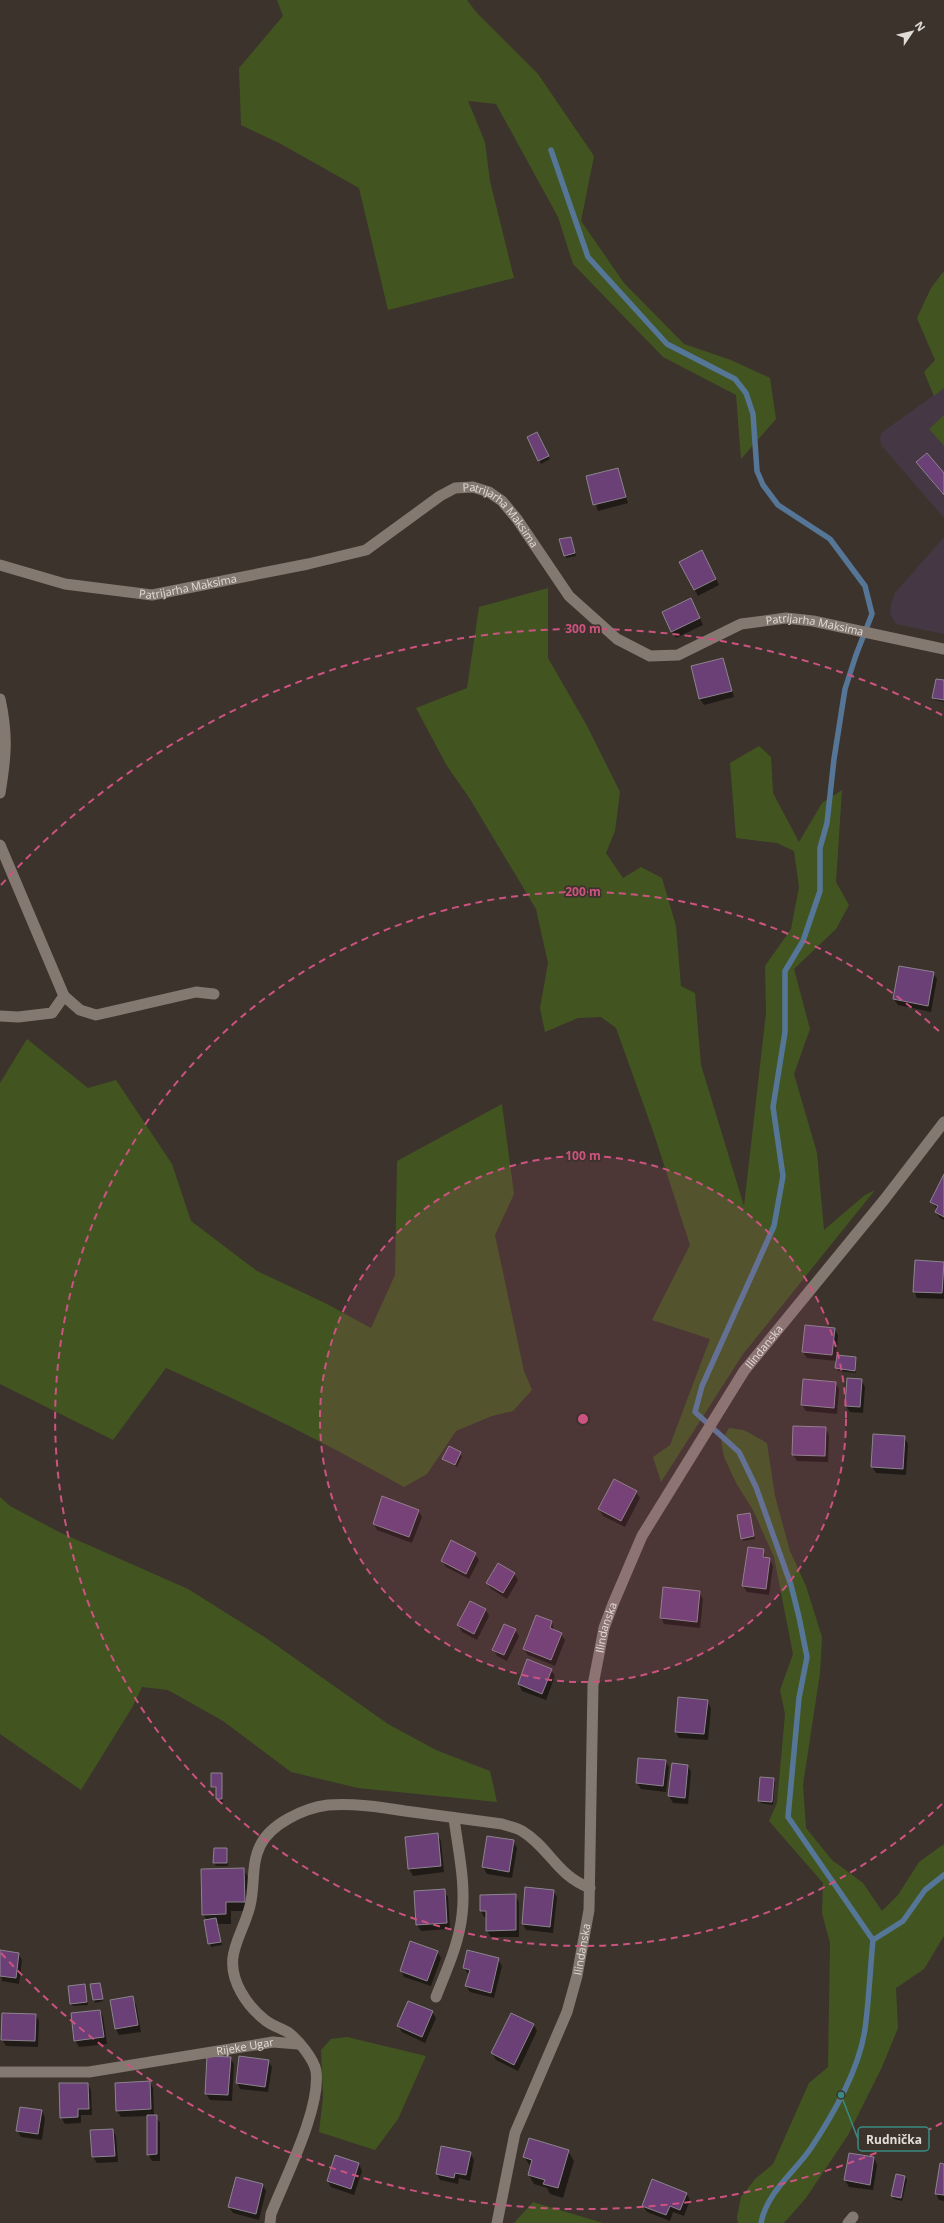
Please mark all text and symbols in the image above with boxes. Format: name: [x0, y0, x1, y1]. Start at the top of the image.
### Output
north arrow: [892, 12, 932, 52]
text: N: [912, 18, 929, 34]
street label: Patrijarha Maksima: [462, 479, 542, 550]
street label: Patrijarha Maksima: [138, 570, 238, 602]
street label: Patrijarha Maksima: [765, 610, 865, 639]
text: 300 m: [565, 620, 601, 637]
text: 200 m: [565, 883, 601, 900]
text: 100 m: [565, 1147, 601, 1164]
street label: Ilindanska: [741, 1321, 786, 1371]
centre of rings: [576, 1412, 590, 1426]
street label: Ilindanska: [591, 1600, 620, 1654]
street label: Ilindanska: [569, 1922, 593, 1976]
street label: Rijeke Ugar: [215, 2034, 275, 2058]
callout: Rudnička: [858, 2127, 929, 2151]
text: Rudnička: [866, 2131, 922, 2148]

